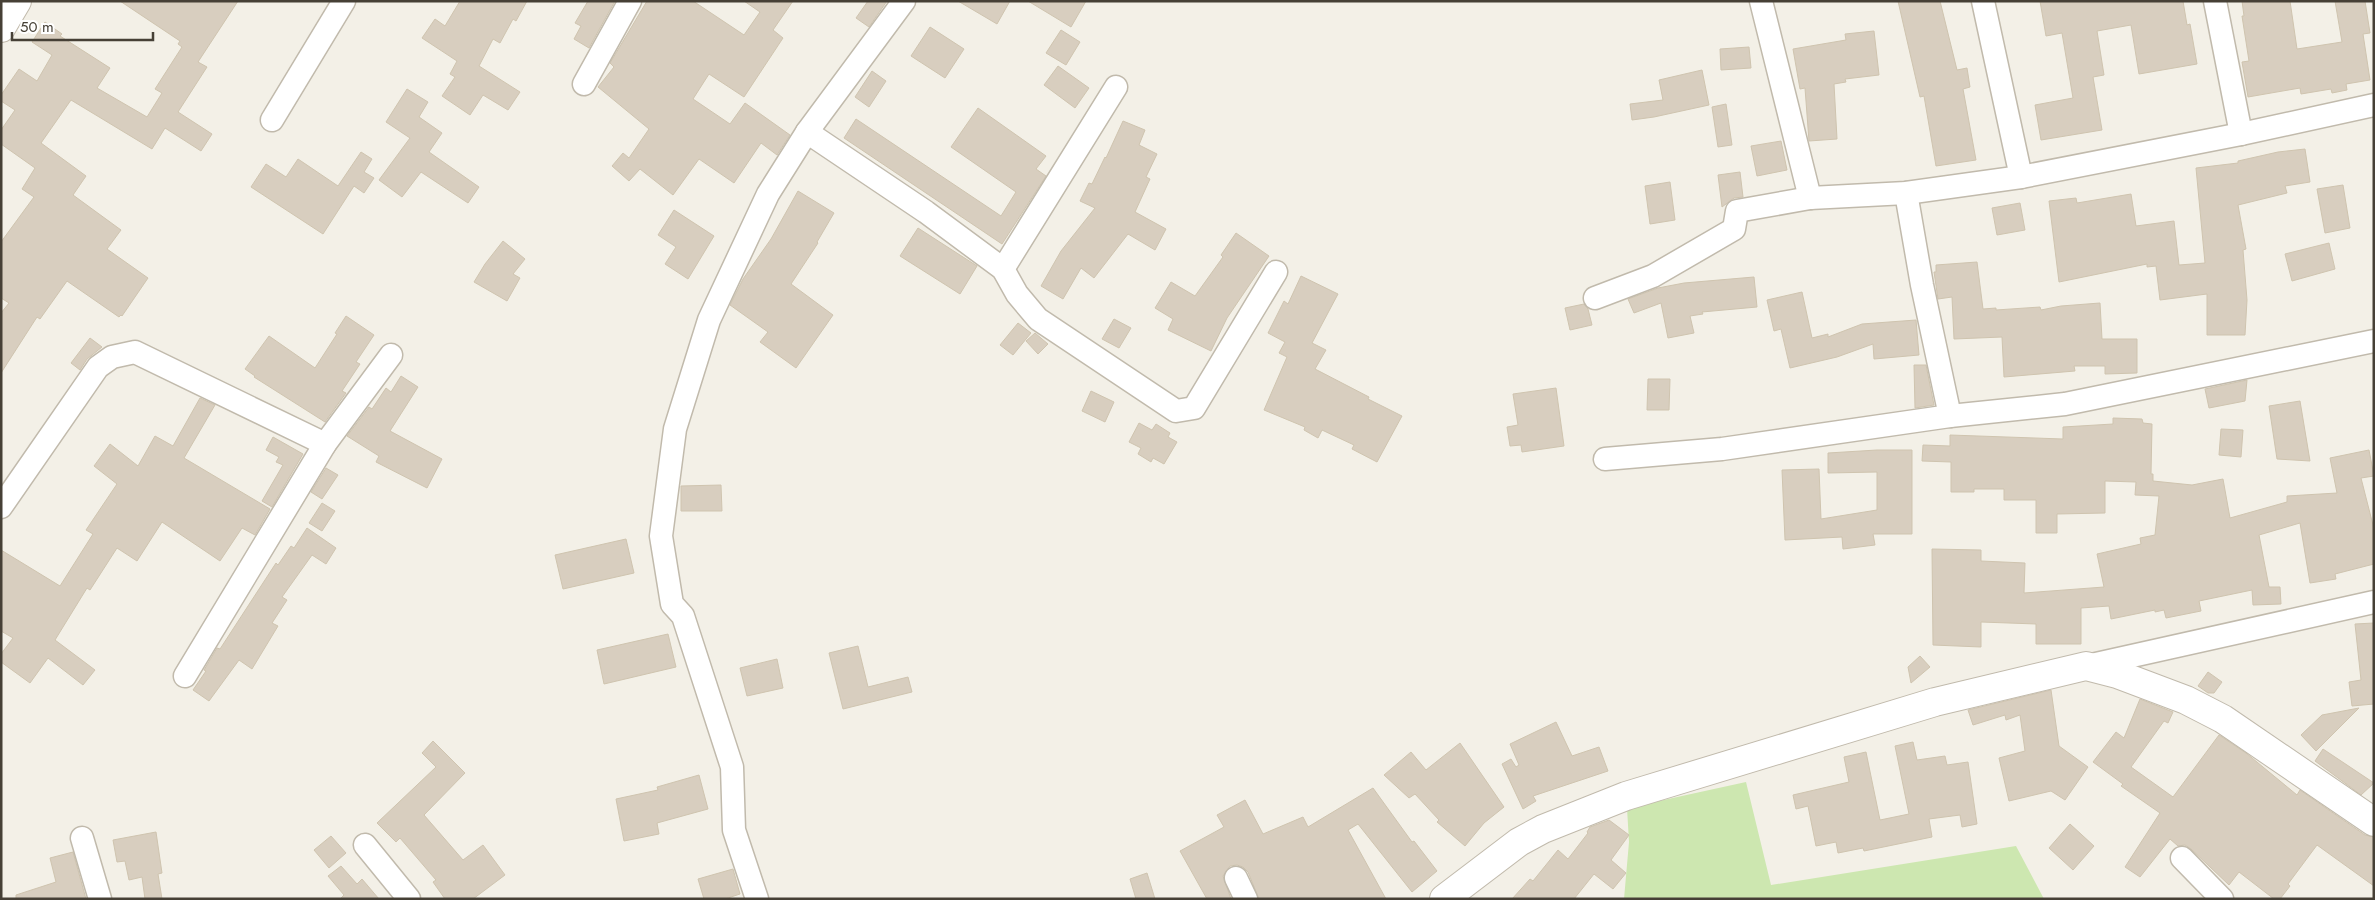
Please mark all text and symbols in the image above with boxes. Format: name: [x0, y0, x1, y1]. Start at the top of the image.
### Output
scale bar: [12, 10, 154, 42]
text: 50 m: [20, 16, 54, 38]

